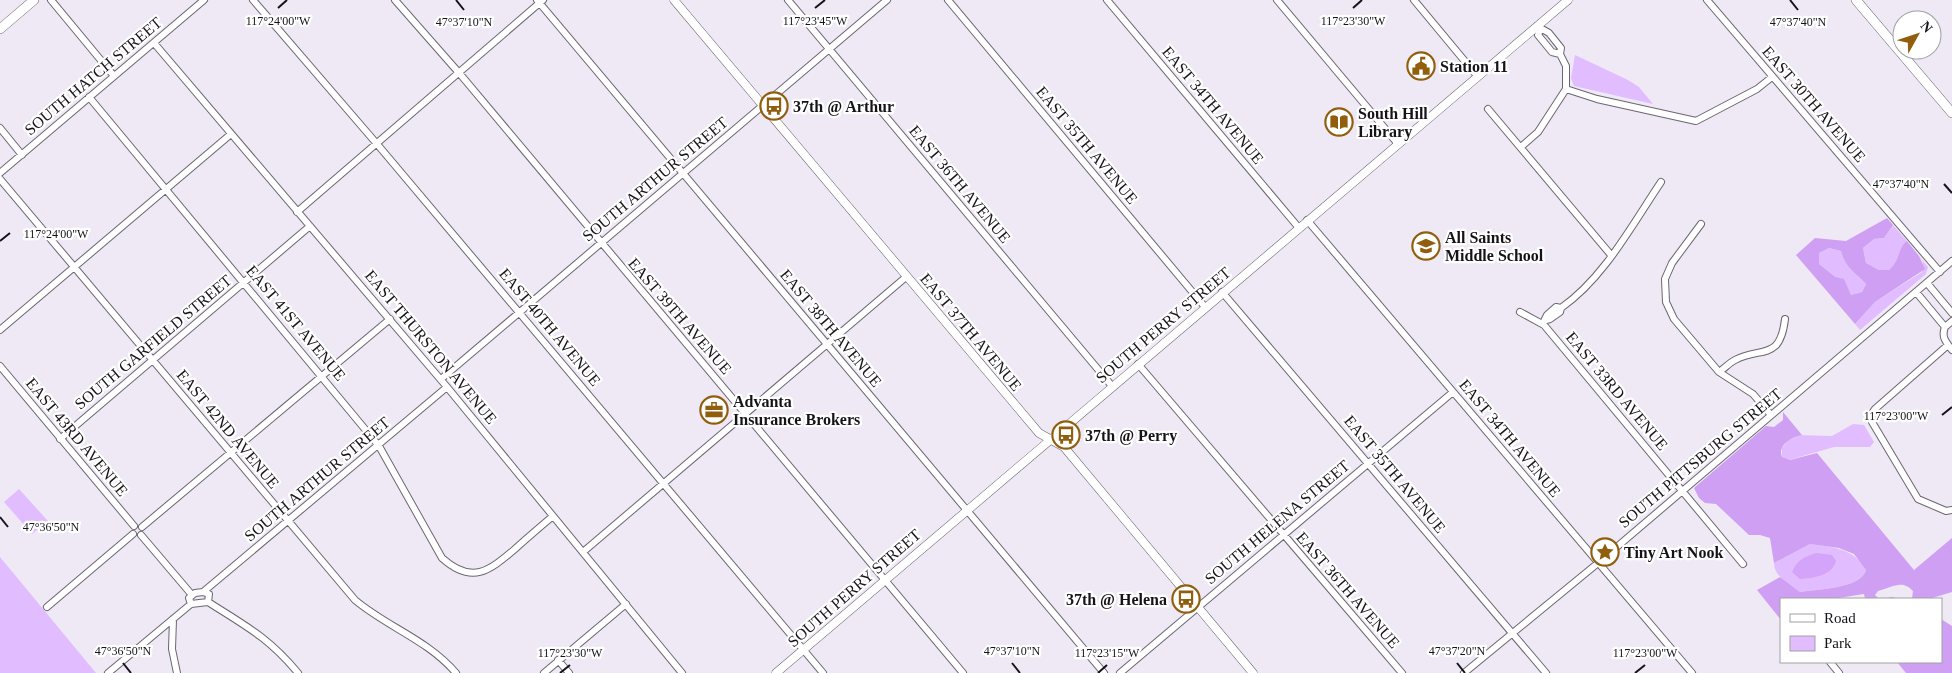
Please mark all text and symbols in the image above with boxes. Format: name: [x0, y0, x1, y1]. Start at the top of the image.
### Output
north arrow: [1892, 10, 1942, 60]
street label: SOUTH HATCH STREET: [21, 14, 165, 138]
text: 117°24'00"W: [246, 14, 311, 28]
text: 117°23'45"W: [783, 14, 848, 28]
text: 117°23'30"W: [1321, 14, 1386, 28]
text: 47°37'10"N: [436, 15, 493, 29]
text: 47°37'40"N: [1770, 15, 1827, 29]
text: N: [1918, 18, 1936, 36]
street label: EAST 34TH AVENUE: [1159, 43, 1267, 167]
street label: EAST 30TH AVENUE: [1759, 43, 1869, 165]
public building icon: Station 11: [1406, 51, 1436, 81]
place label: Station 11: [1440, 58, 1508, 75]
street label: EAST 35TH AVENUE: [1033, 83, 1141, 207]
bus stop icon: 37th @ Arthur: [759, 91, 789, 121]
place label: 37th @ Arthur: [793, 98, 894, 116]
place label: South Hill Library: [1358, 105, 1428, 141]
library icon: South Hill Library: [1324, 107, 1354, 137]
street label: SOUTH ARTHUR STREET: [579, 113, 731, 245]
street label: EAST 36TH AVENUE: [906, 122, 1014, 246]
text: 47°37'40"N: [1873, 177, 1930, 191]
text: 117°24'00"W: [24, 227, 89, 241]
place label: All Saints Middle School: [1445, 229, 1544, 264]
school or university icon: All Saints Middle School: [1411, 231, 1441, 261]
street label: EAST 39TH AVENUE: [625, 255, 735, 377]
street label: EAST 41ST AVENUE: [243, 262, 349, 384]
street label: SOUTH PERRY STREET: [1092, 264, 1234, 386]
street label: EAST 40TH AVENUE: [496, 265, 604, 389]
street label: EAST 38TH AVENUE: [777, 266, 885, 390]
street label: EAST THURSTON AVENUE: [362, 267, 500, 427]
street label: EAST 37TH AVENUE: [917, 270, 1025, 394]
street label: SOUTH GARFIELD STREET: [71, 271, 235, 413]
street label: EAST 33RD AVENUE: [1563, 329, 1671, 453]
street label: EAST 42ND AVENUE: [173, 366, 283, 492]
street label: EAST 43RD AVENUE: [23, 375, 131, 499]
street label: EAST 34TH AVENUE: [1456, 376, 1564, 500]
street label: SOUTH PITTSBURG STREET: [1615, 385, 1785, 531]
place label: Advanta Insurance Brokers: [733, 393, 860, 428]
office icon: Advanta Insurance Brokers: [699, 395, 729, 425]
text: 117°23'00"W: [1864, 409, 1929, 423]
street label: EAST 35TH AVENUE: [1341, 412, 1449, 536]
street label: SOUTH ARTHUR STREET: [241, 413, 393, 545]
bus stop icon: 37th @ Perry: [1051, 420, 1081, 450]
place label: 37th @ Perry: [1085, 427, 1177, 445]
street label: SOUTH HELENA STREET: [1201, 456, 1353, 587]
text: 47°36'50"N: [23, 520, 80, 534]
street label: SOUTH PERRY STREET: [784, 526, 924, 650]
street label: EAST 36TH AVENUE: [1293, 529, 1403, 651]
place icon: Tiny Art Nook: [1590, 537, 1620, 567]
place label: Tiny Art Nook: [1624, 544, 1723, 562]
bus stop icon: 37th @ Helena: [1171, 584, 1201, 614]
place label: 37th @ Helena: [1066, 591, 1167, 609]
legend: [1780, 598, 1942, 663]
text: Road: [1824, 610, 1856, 626]
text: Park: [1824, 635, 1852, 651]
text: 47°36'50"N: [95, 644, 152, 658]
text: 47°37'10"N: [984, 644, 1041, 658]
text: 47°37'20"N: [1429, 644, 1486, 658]
text: 117°23'30"W: [538, 646, 603, 660]
text: 117°23'15"W: [1075, 646, 1140, 660]
text: 117°23'00"W: [1613, 646, 1678, 660]

